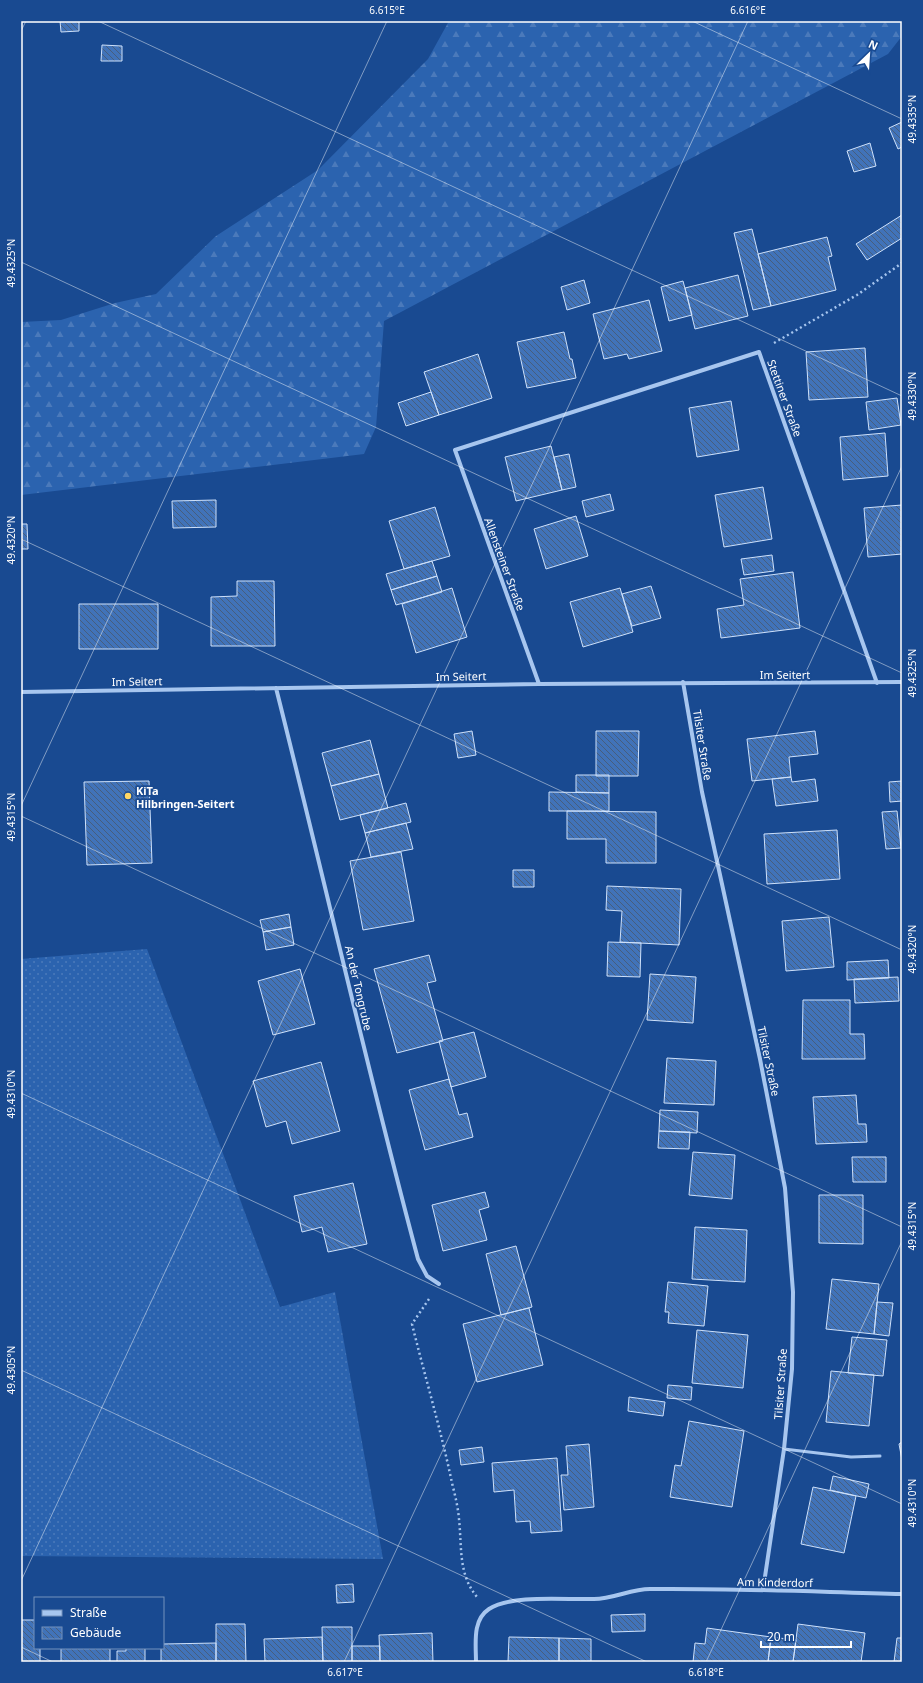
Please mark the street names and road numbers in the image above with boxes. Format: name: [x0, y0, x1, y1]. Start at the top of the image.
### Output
street label: Stettiner Straße: [764, 357, 806, 439]
street label: Allensteiner Straße: [481, 515, 529, 613]
street label: Im Seitert: [760, 667, 810, 682]
street label: Im Seitert: [436, 668, 486, 684]
street label: Im Seitert: [112, 673, 162, 689]
street label: Tilsiter Straße: [690, 709, 716, 781]
street label: An der Tongrube: [342, 944, 376, 1032]
street label: Tilsiter Straße: [754, 1025, 784, 1097]
street label: Tilsiter Straße: [770, 1348, 790, 1420]
street label: Am Kinderdorf: [737, 1574, 814, 1590]

